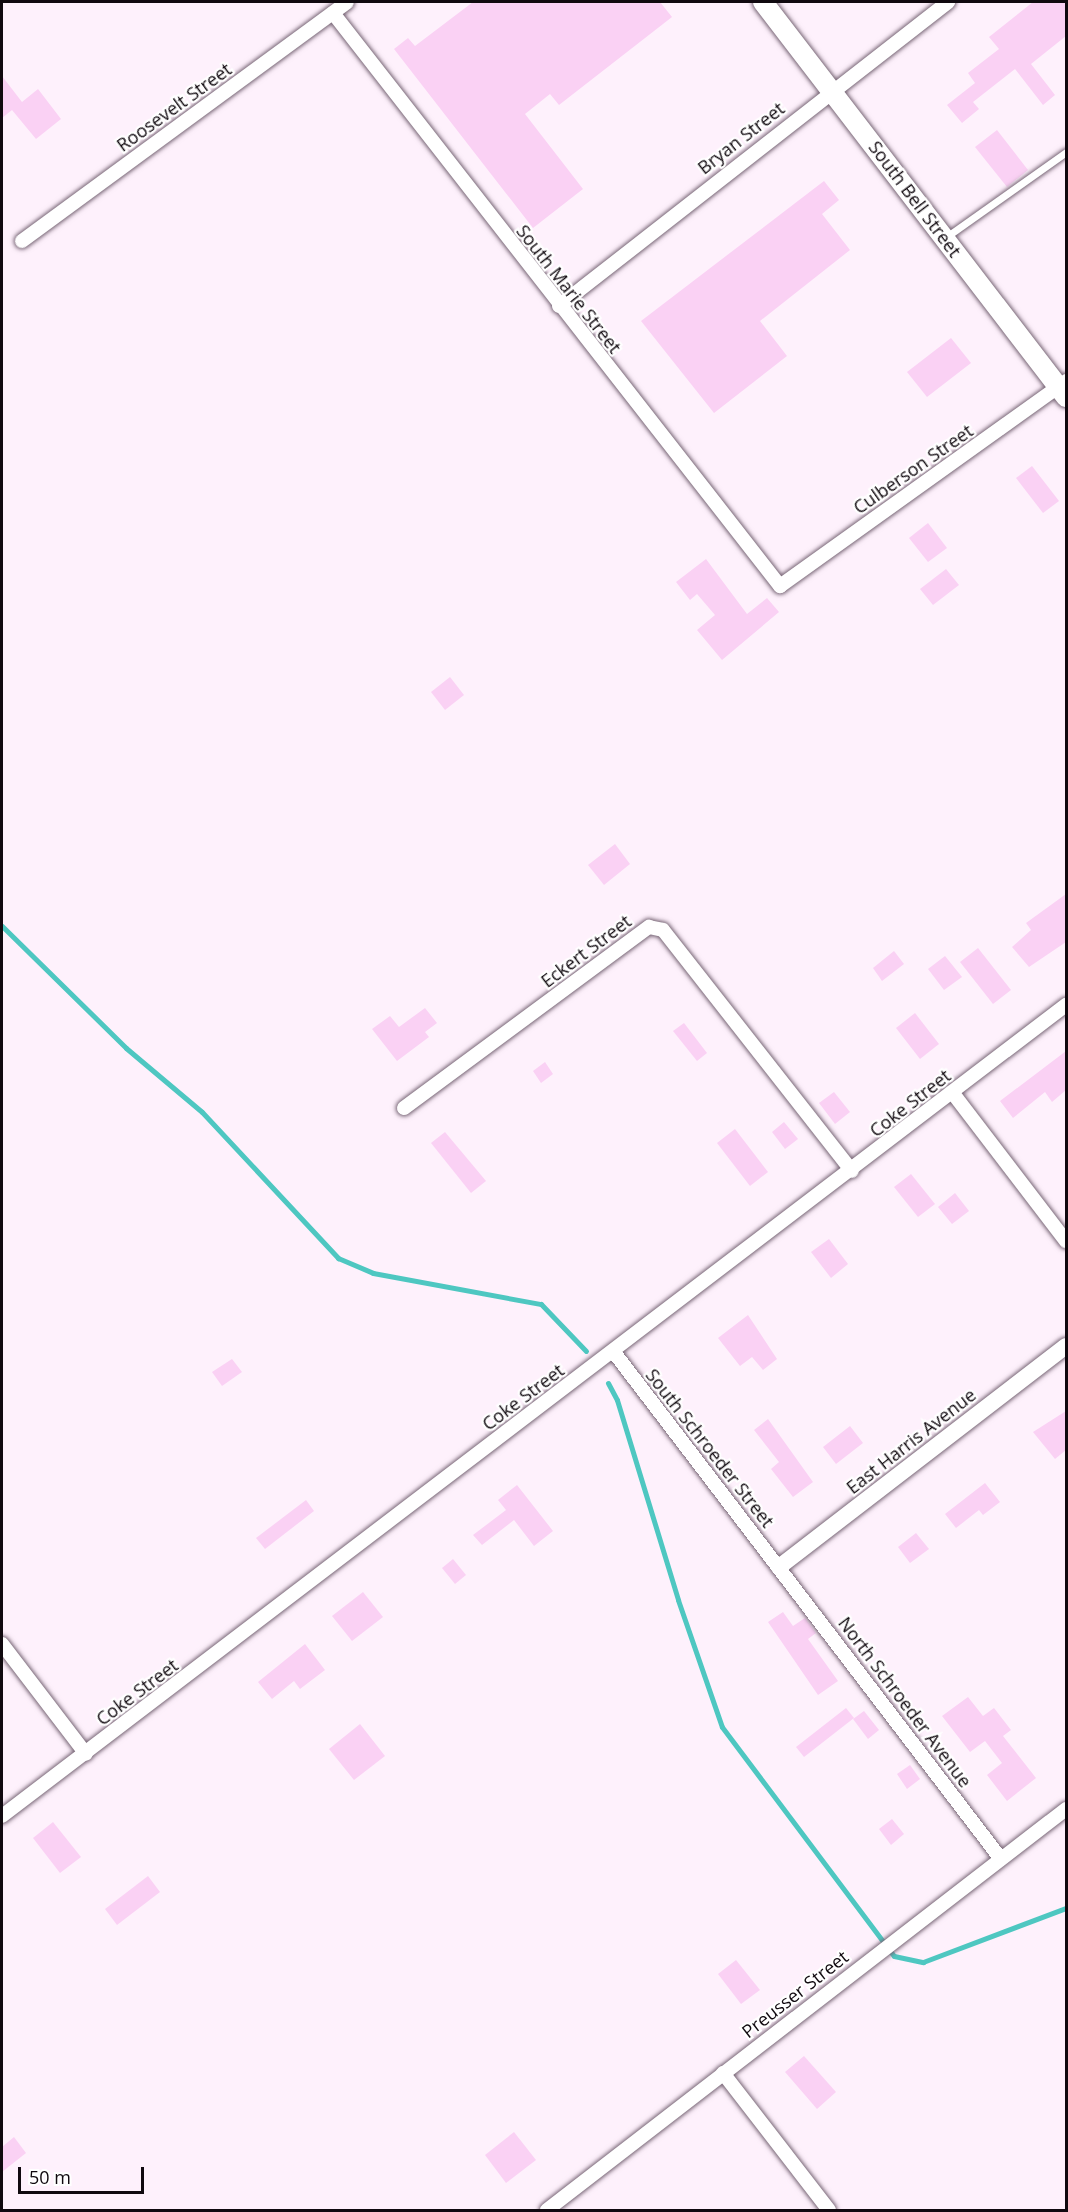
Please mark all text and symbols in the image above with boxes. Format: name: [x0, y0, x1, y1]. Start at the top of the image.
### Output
street label: Roosevelt Street: [112, 58, 236, 156]
street label: Bryan Street: [693, 97, 789, 179]
street label: South Bell Street: [864, 137, 966, 261]
street label: South Marie Street: [512, 220, 626, 358]
street label: Culberson Street: [849, 420, 977, 518]
street label: Eckert Street: [537, 910, 635, 992]
street label: Coke Street: [865, 1065, 955, 1141]
street label: Coke Street: [478, 1359, 568, 1435]
street label: South Schroeder Street: [641, 1364, 779, 1532]
street label: East Harris Avenue: [842, 1384, 980, 1498]
street label: North Schroeder Avenue: [834, 1613, 976, 1791]
street label: Coke Street: [92, 1654, 182, 1730]
street label: Preusser Street: [738, 1946, 852, 2042]
scale bar: [21, 2155, 147, 2193]
text: 50 m: [29, 2165, 71, 2189]

